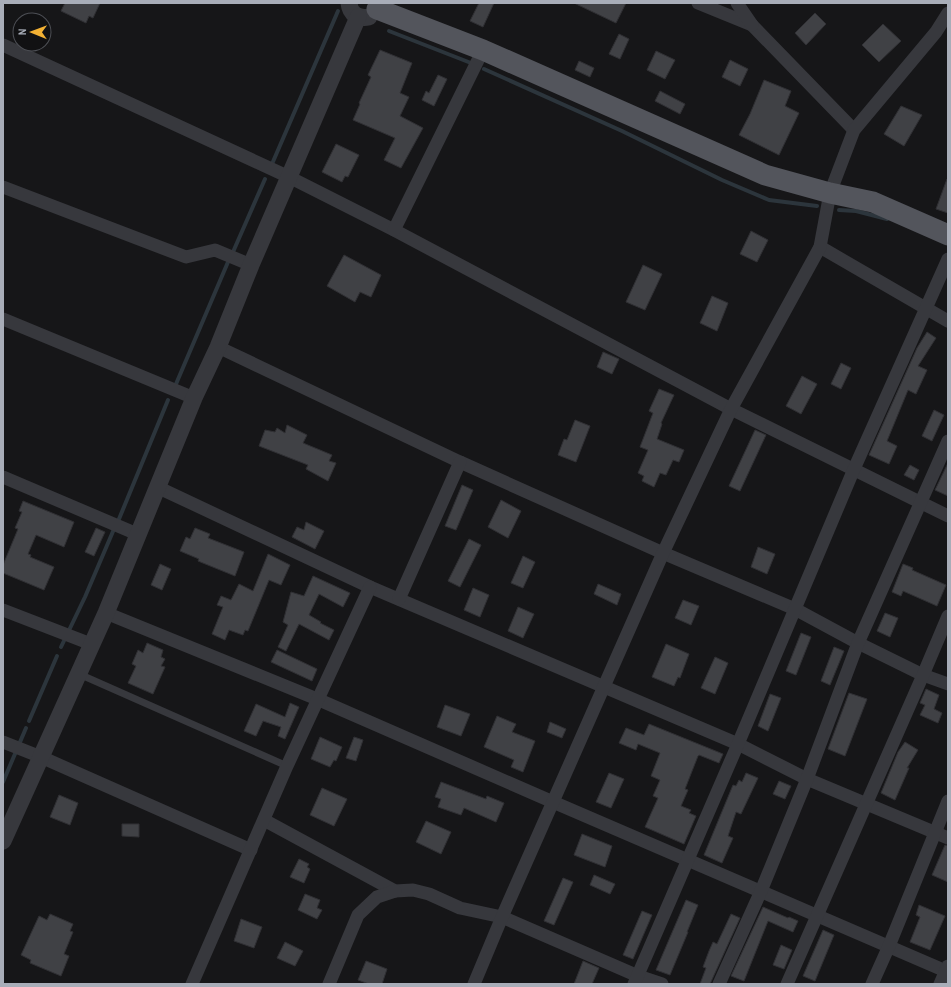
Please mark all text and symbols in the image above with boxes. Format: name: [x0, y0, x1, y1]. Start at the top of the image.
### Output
north arrow: [12, 12, 52, 52]
text: N: [15, 28, 29, 35]

